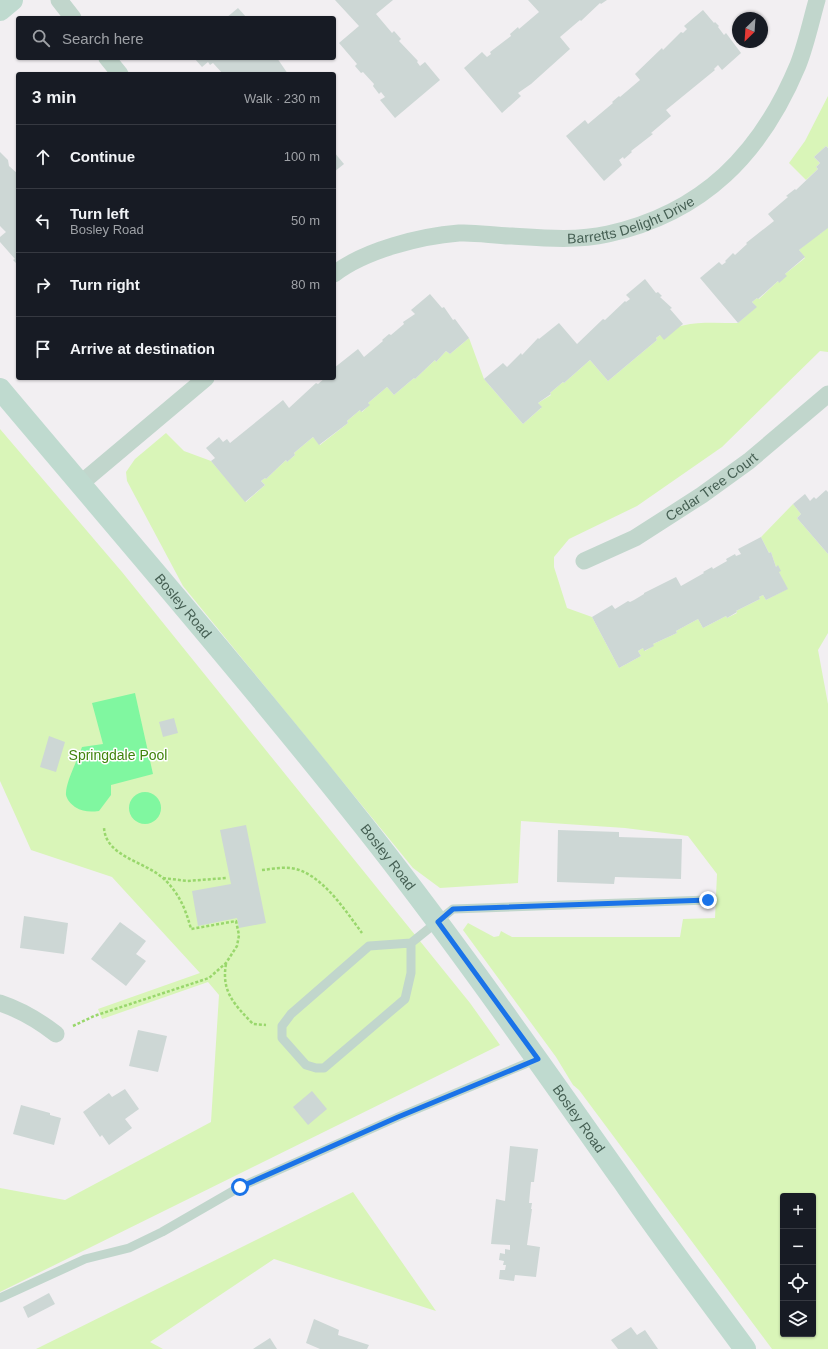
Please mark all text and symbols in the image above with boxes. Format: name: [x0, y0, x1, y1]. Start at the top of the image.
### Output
north arrow: [732, 12, 768, 48]
search box: [16, 16, 336, 60]
icon: search: [30, 27, 52, 49]
text: Search here: [62, 30, 144, 47]
text: 3 min: [32, 88, 76, 107]
text: Walk · 230 m: [244, 91, 320, 106]
icon: ahead: [32, 146, 54, 168]
text: Continue: [70, 148, 135, 165]
text: 100 m: [284, 149, 320, 164]
street label: Barretts Delight Drive: [567, 193, 697, 246]
text: Turn left: [70, 205, 129, 222]
icon: left: [32, 210, 54, 232]
text: 50 m: [291, 213, 320, 228]
text: Bosley Road: [70, 222, 144, 237]
icon: right: [32, 274, 54, 296]
text: Turn right: [70, 276, 140, 293]
text: 80 m: [291, 277, 320, 292]
icon: arrive: [32, 338, 54, 360]
text: Arrive at destination: [70, 340, 215, 357]
street label: Cedar Tree Court: [663, 449, 761, 524]
street label: Bosley Road: [152, 570, 215, 641]
park label: Springdale Pool: [69, 747, 167, 763]
street label: Bosley Road: [357, 821, 419, 893]
route end: [699, 891, 717, 909]
street label: Bosley Road: [549, 1082, 608, 1156]
route start: [231, 1178, 249, 1196]
map controls: [780, 1193, 816, 1337]
button: +: [780, 1193, 816, 1229]
button: −: [780, 1229, 816, 1265]
button: locate: [780, 1265, 816, 1301]
button: layers: [780, 1301, 816, 1337]

